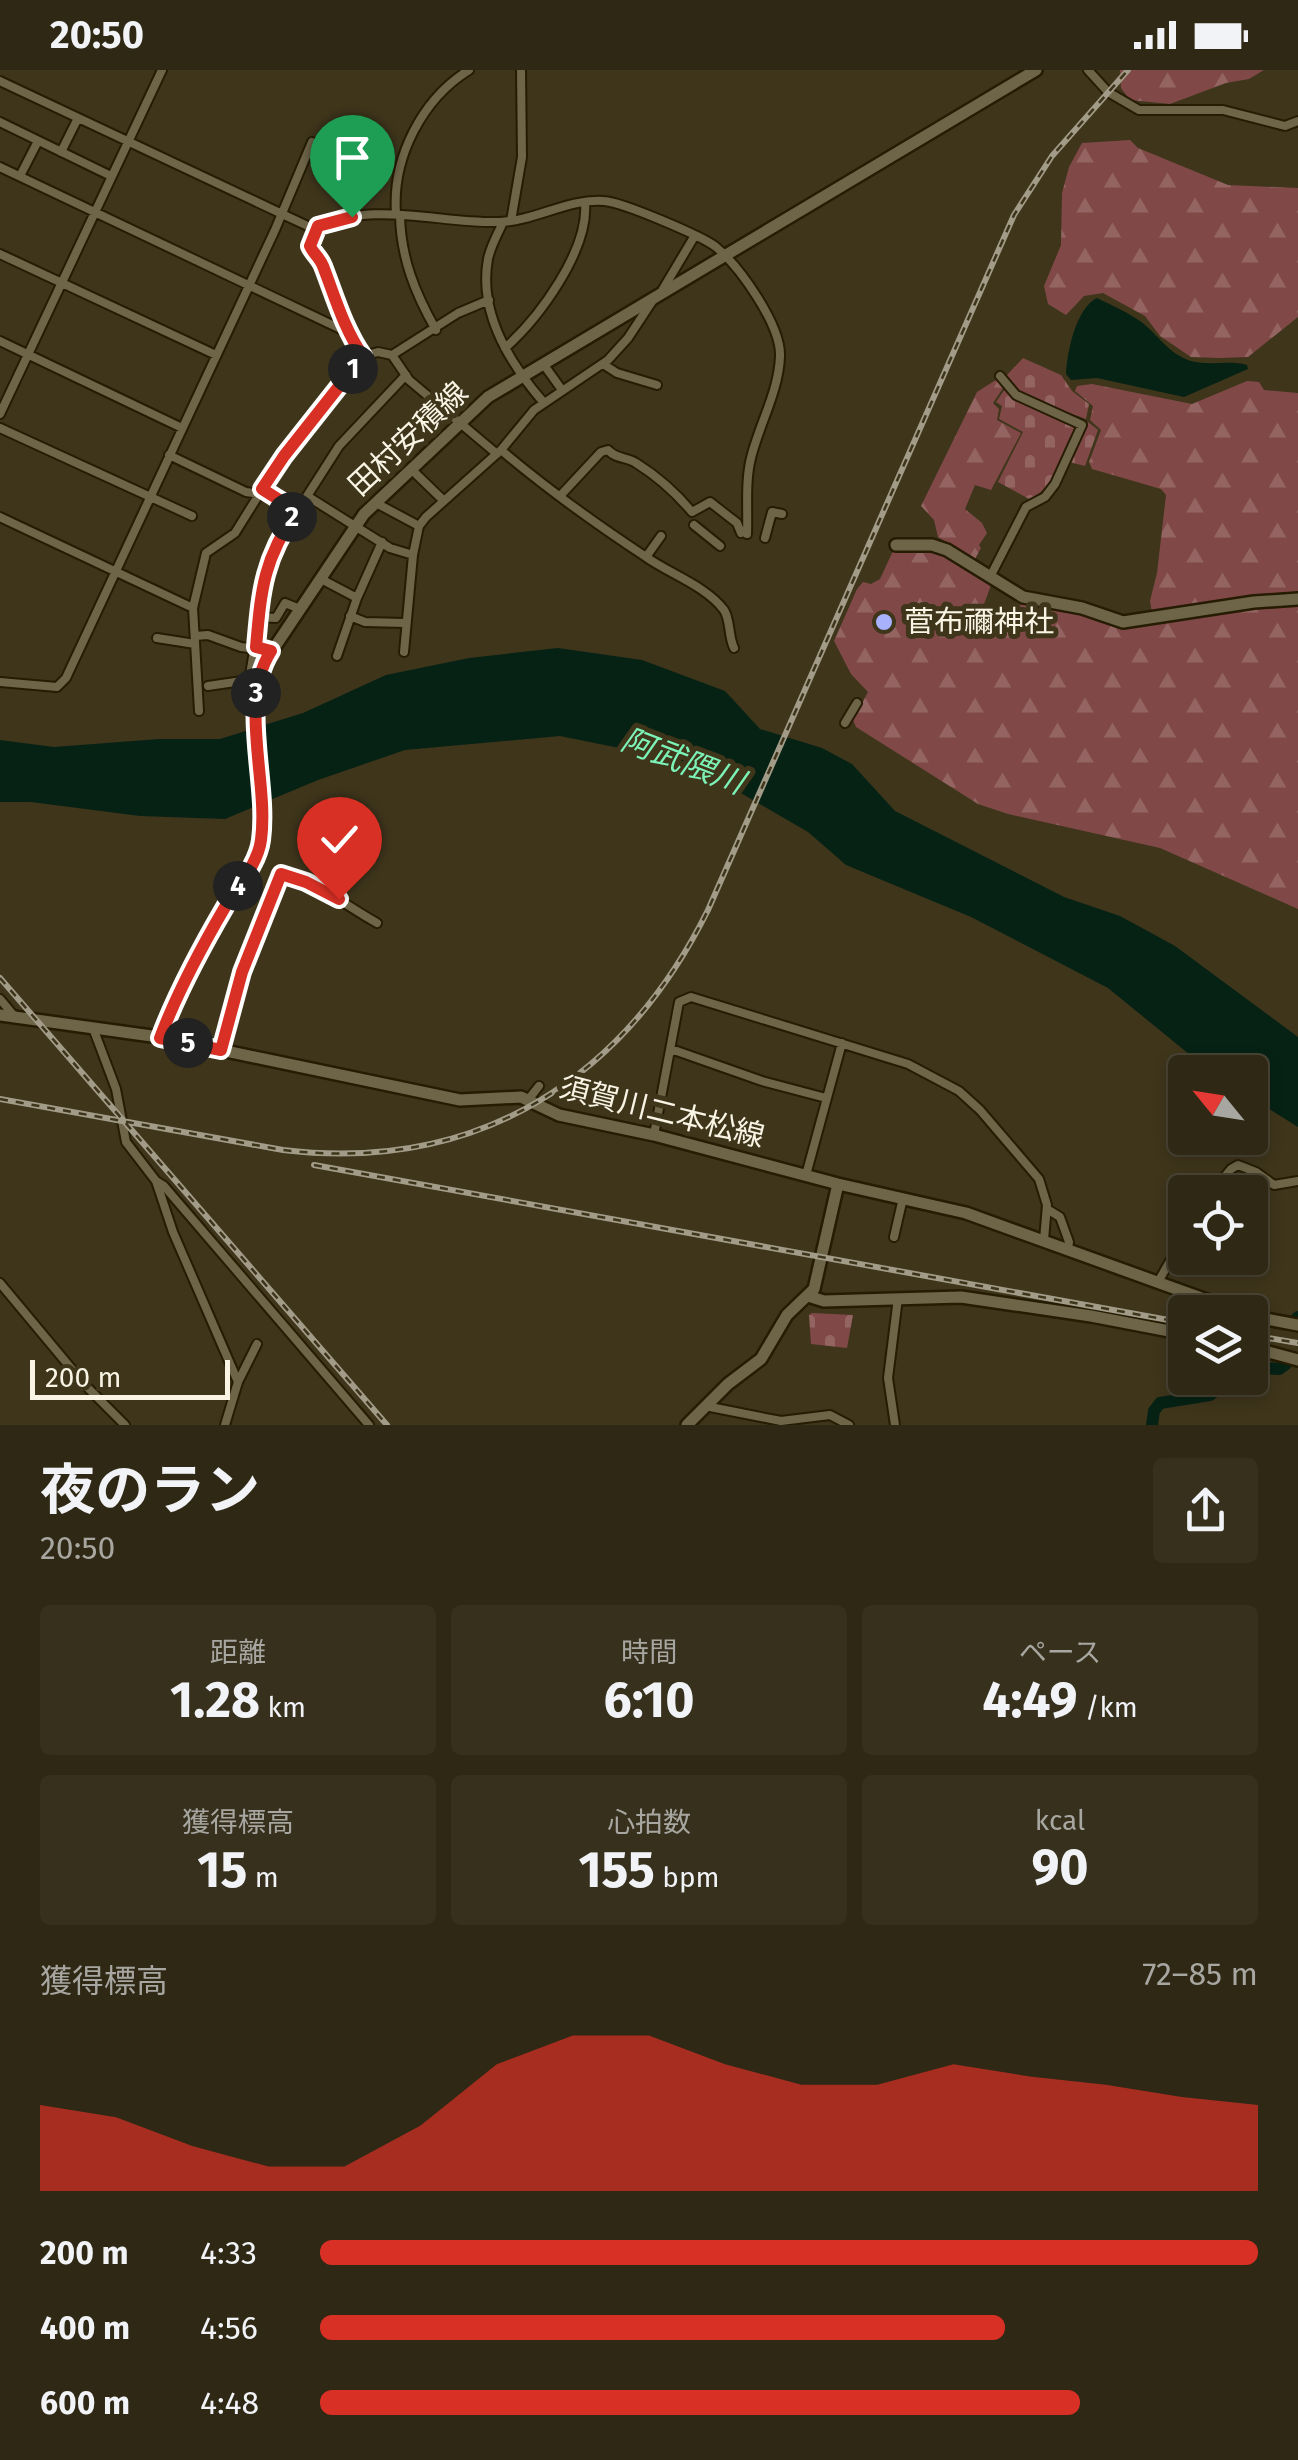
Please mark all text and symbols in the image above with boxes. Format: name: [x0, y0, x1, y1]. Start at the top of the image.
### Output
text: 20:50: [50, 12, 144, 58]
pin: [310, 115, 395, 218]
icon: arrive: [325, 130, 380, 185]
pin: 1: [328, 344, 378, 394]
text: 1: [347, 352, 360, 385]
street label: 田村安積線: [341, 375, 475, 503]
pin: 2: [267, 492, 317, 542]
text: 2: [285, 500, 299, 533]
place label: 菅布禰神社: [904, 604, 1054, 640]
marker: 菅布禰神社: [873, 611, 895, 633]
pin: 3: [231, 668, 281, 718]
text: 3: [249, 676, 263, 709]
water label: 阿武隈川: [616, 720, 752, 803]
pin: [297, 797, 382, 900]
icon: check: [312, 812, 367, 867]
pin: 4: [213, 861, 263, 911]
text: 4: [230, 869, 246, 902]
pin: 5: [163, 1018, 213, 1068]
text: 5: [180, 1026, 196, 1059]
north arrow: [1168, 1055, 1268, 1155]
map controls: [1168, 1055, 1268, 1395]
street label: 須賀川二本松線: [556, 1069, 768, 1155]
button: locate: [1168, 1175, 1268, 1275]
button: layers: [1168, 1295, 1268, 1395]
scale bar: [30, 1355, 230, 1400]
text: 200 m: [45, 1361, 122, 1394]
text: 夜のラン: [40, 1458, 260, 1524]
button: share: [1153, 1458, 1258, 1563]
text: 20:50: [40, 1529, 115, 1567]
text: 距離: [210, 1636, 266, 1669]
text: 時間: [621, 1636, 677, 1669]
text: ペース: [1019, 1636, 1101, 1669]
text: 1.28: [170, 1670, 260, 1730]
text: 6:10: [604, 1670, 694, 1730]
text: 4:49: [982, 1670, 1077, 1730]
text: km: [260, 1691, 306, 1724]
text: /km: [1077, 1691, 1138, 1724]
text: kcal: [1035, 1804, 1085, 1837]
text: 獲得標高: [182, 1806, 294, 1839]
text: 心拍数: [607, 1806, 691, 1839]
text: 90: [1031, 1837, 1089, 1897]
text: 15: [197, 1840, 247, 1900]
text: 155: [578, 1840, 655, 1900]
text: m: [247, 1861, 279, 1894]
text: bpm: [655, 1861, 720, 1894]
text: 72–85 m: [1142, 1955, 1258, 1993]
text: 獲得標高: [40, 1962, 168, 2000]
text: 200 m: [40, 2234, 129, 2272]
text: 4:33: [200, 2234, 257, 2272]
text: 400 m: [40, 2309, 130, 2347]
text: 4:56: [200, 2309, 258, 2347]
text: 600 m: [40, 2384, 130, 2422]
text: 4:48: [200, 2384, 259, 2422]

